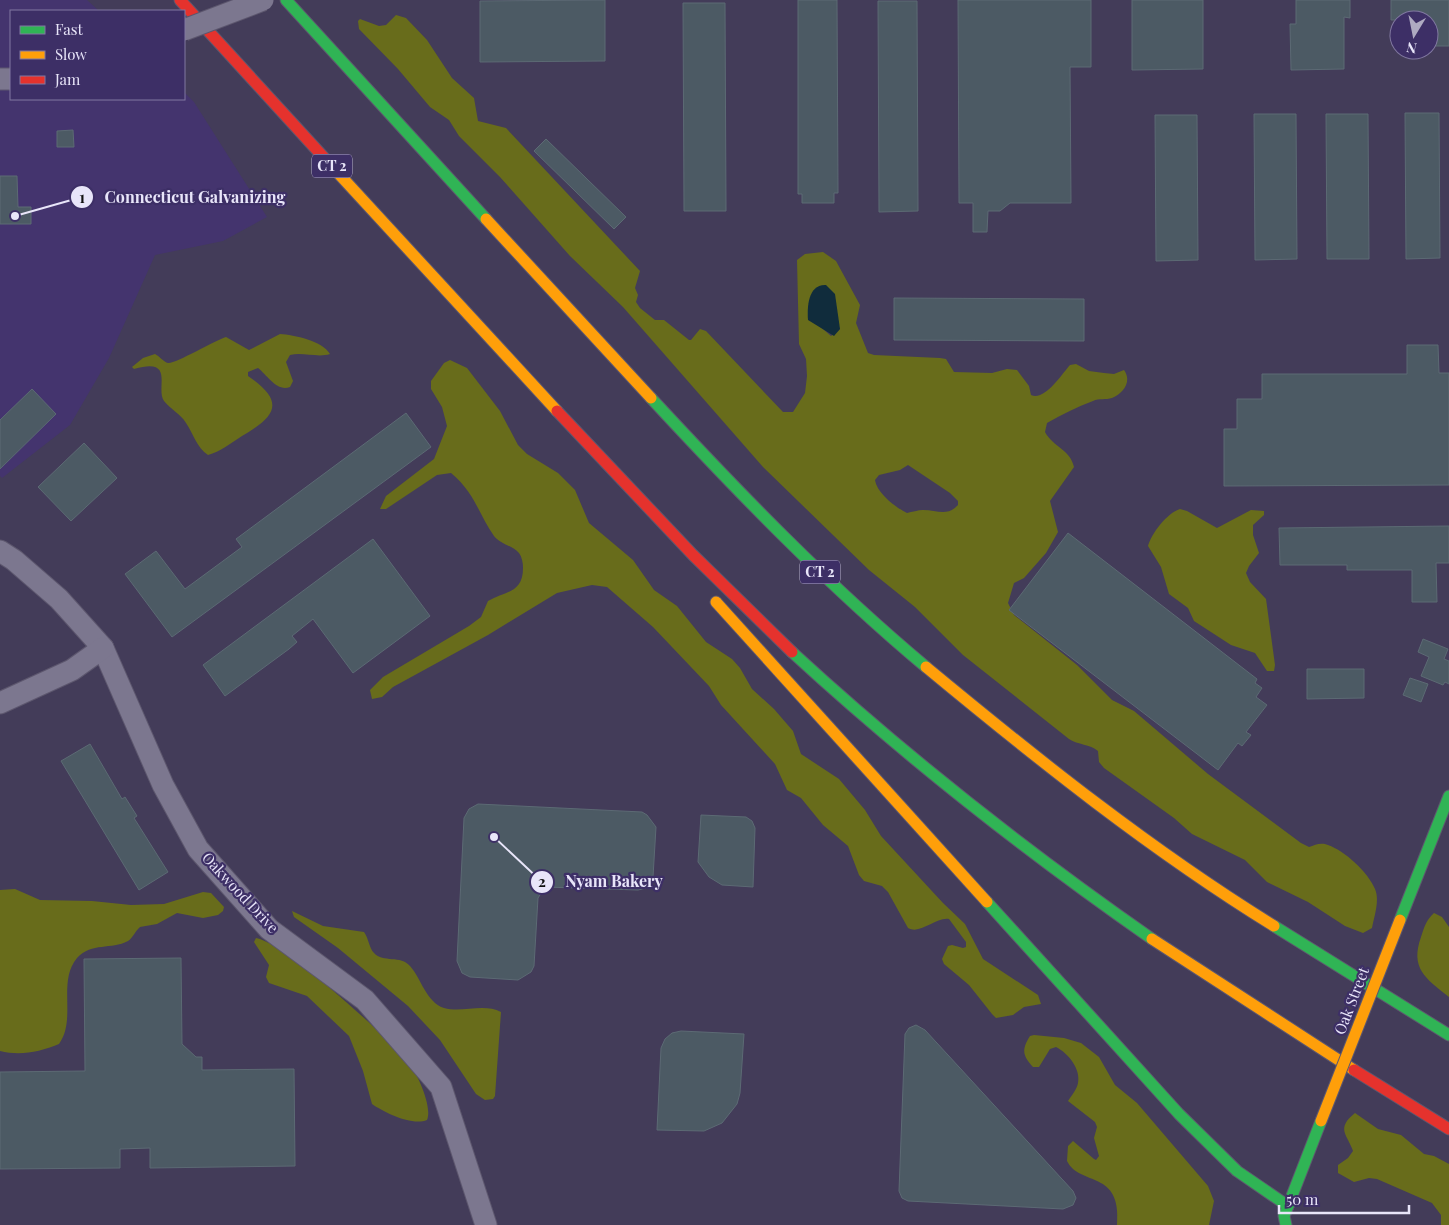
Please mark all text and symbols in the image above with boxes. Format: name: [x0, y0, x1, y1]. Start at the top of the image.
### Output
legend: [10, 10, 185, 100]
north arrow: [1389, 10, 1439, 60]
text: Fast: [55, 19, 84, 39]
text: N: [1405, 38, 1418, 59]
text: Slow: [55, 44, 87, 64]
text: Jam: [54, 69, 81, 89]
road number: CT 2: [312, 154, 352, 178]
callout: Connecticut Galvanizing: [70, 182, 296, 213]
text: Connecticut Galvanizing: [105, 186, 286, 207]
text: 1: [79, 187, 85, 207]
road number: CT 2: [800, 560, 840, 584]
street label: Oakwood Drive: [198, 848, 283, 937]
callout: Nyam Bakery: [530, 866, 673, 897]
text: Nyam Bakery: [565, 870, 664, 891]
text: 2: [538, 871, 546, 891]
street label: Oak Street: [1329, 963, 1373, 1037]
scale bar: [1279, 1182, 1409, 1214]
text: 50 m: [1286, 1189, 1319, 1209]

